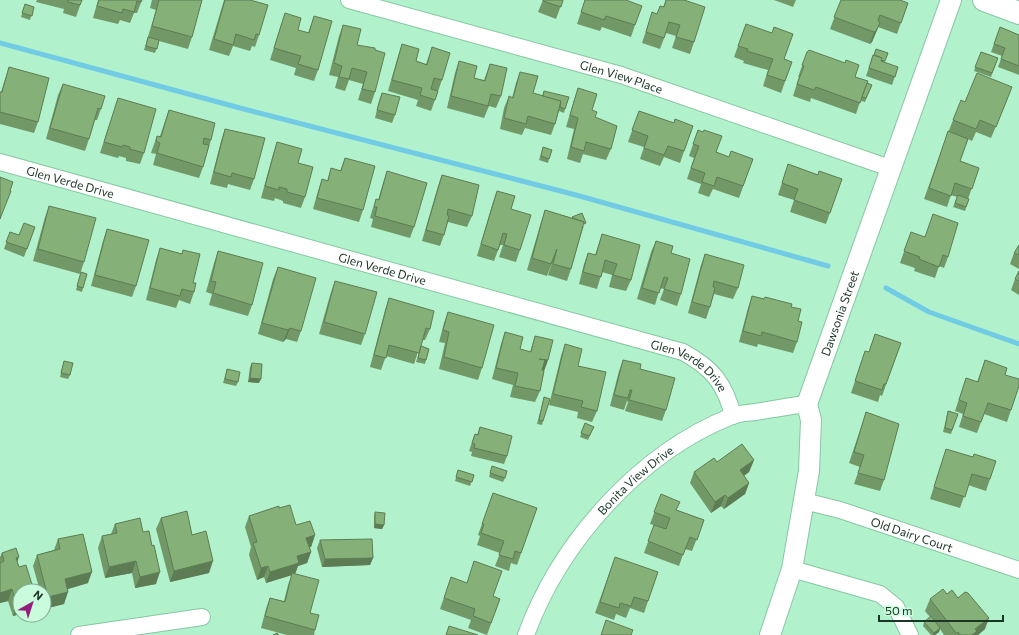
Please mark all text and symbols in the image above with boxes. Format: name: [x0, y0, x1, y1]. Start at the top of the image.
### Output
street label: Glen View Place: [578, 57, 665, 96]
street label: Glen Verde Drive: [25, 163, 116, 200]
street label: Glen Verde Drive: [337, 250, 428, 287]
street label: Dawsonia Street: [818, 268, 861, 358]
street label: Glen Verde Drive: [649, 336, 730, 394]
street label: Bonita View Drive: [594, 443, 676, 517]
street label: Old Dairy Court: [869, 514, 955, 554]
north arrow: [12, 583, 52, 623]
text: N: [31, 587, 46, 602]
scale bar: [879, 597, 1003, 623]
text: 50 m: [885, 603, 913, 617]

